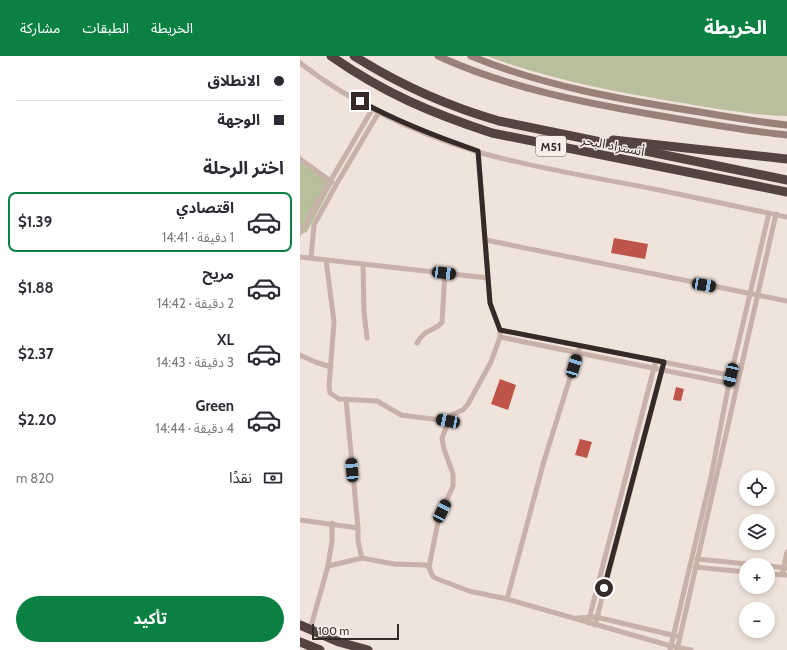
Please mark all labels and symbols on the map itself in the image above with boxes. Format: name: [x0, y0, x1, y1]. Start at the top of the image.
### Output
route end: [351, 92, 369, 110]
street label: أتستراد البحر: [579, 131, 646, 159]
road number: M51: [536, 136, 566, 156]
car: [431, 266, 457, 280]
car: [691, 277, 717, 293]
car: [565, 353, 583, 379]
car: [722, 362, 740, 388]
car: [435, 413, 461, 429]
car: [345, 458, 359, 482]
car: [431, 498, 453, 524]
route start: [595, 579, 613, 597]
scale bar: [312, 622, 399, 641]

